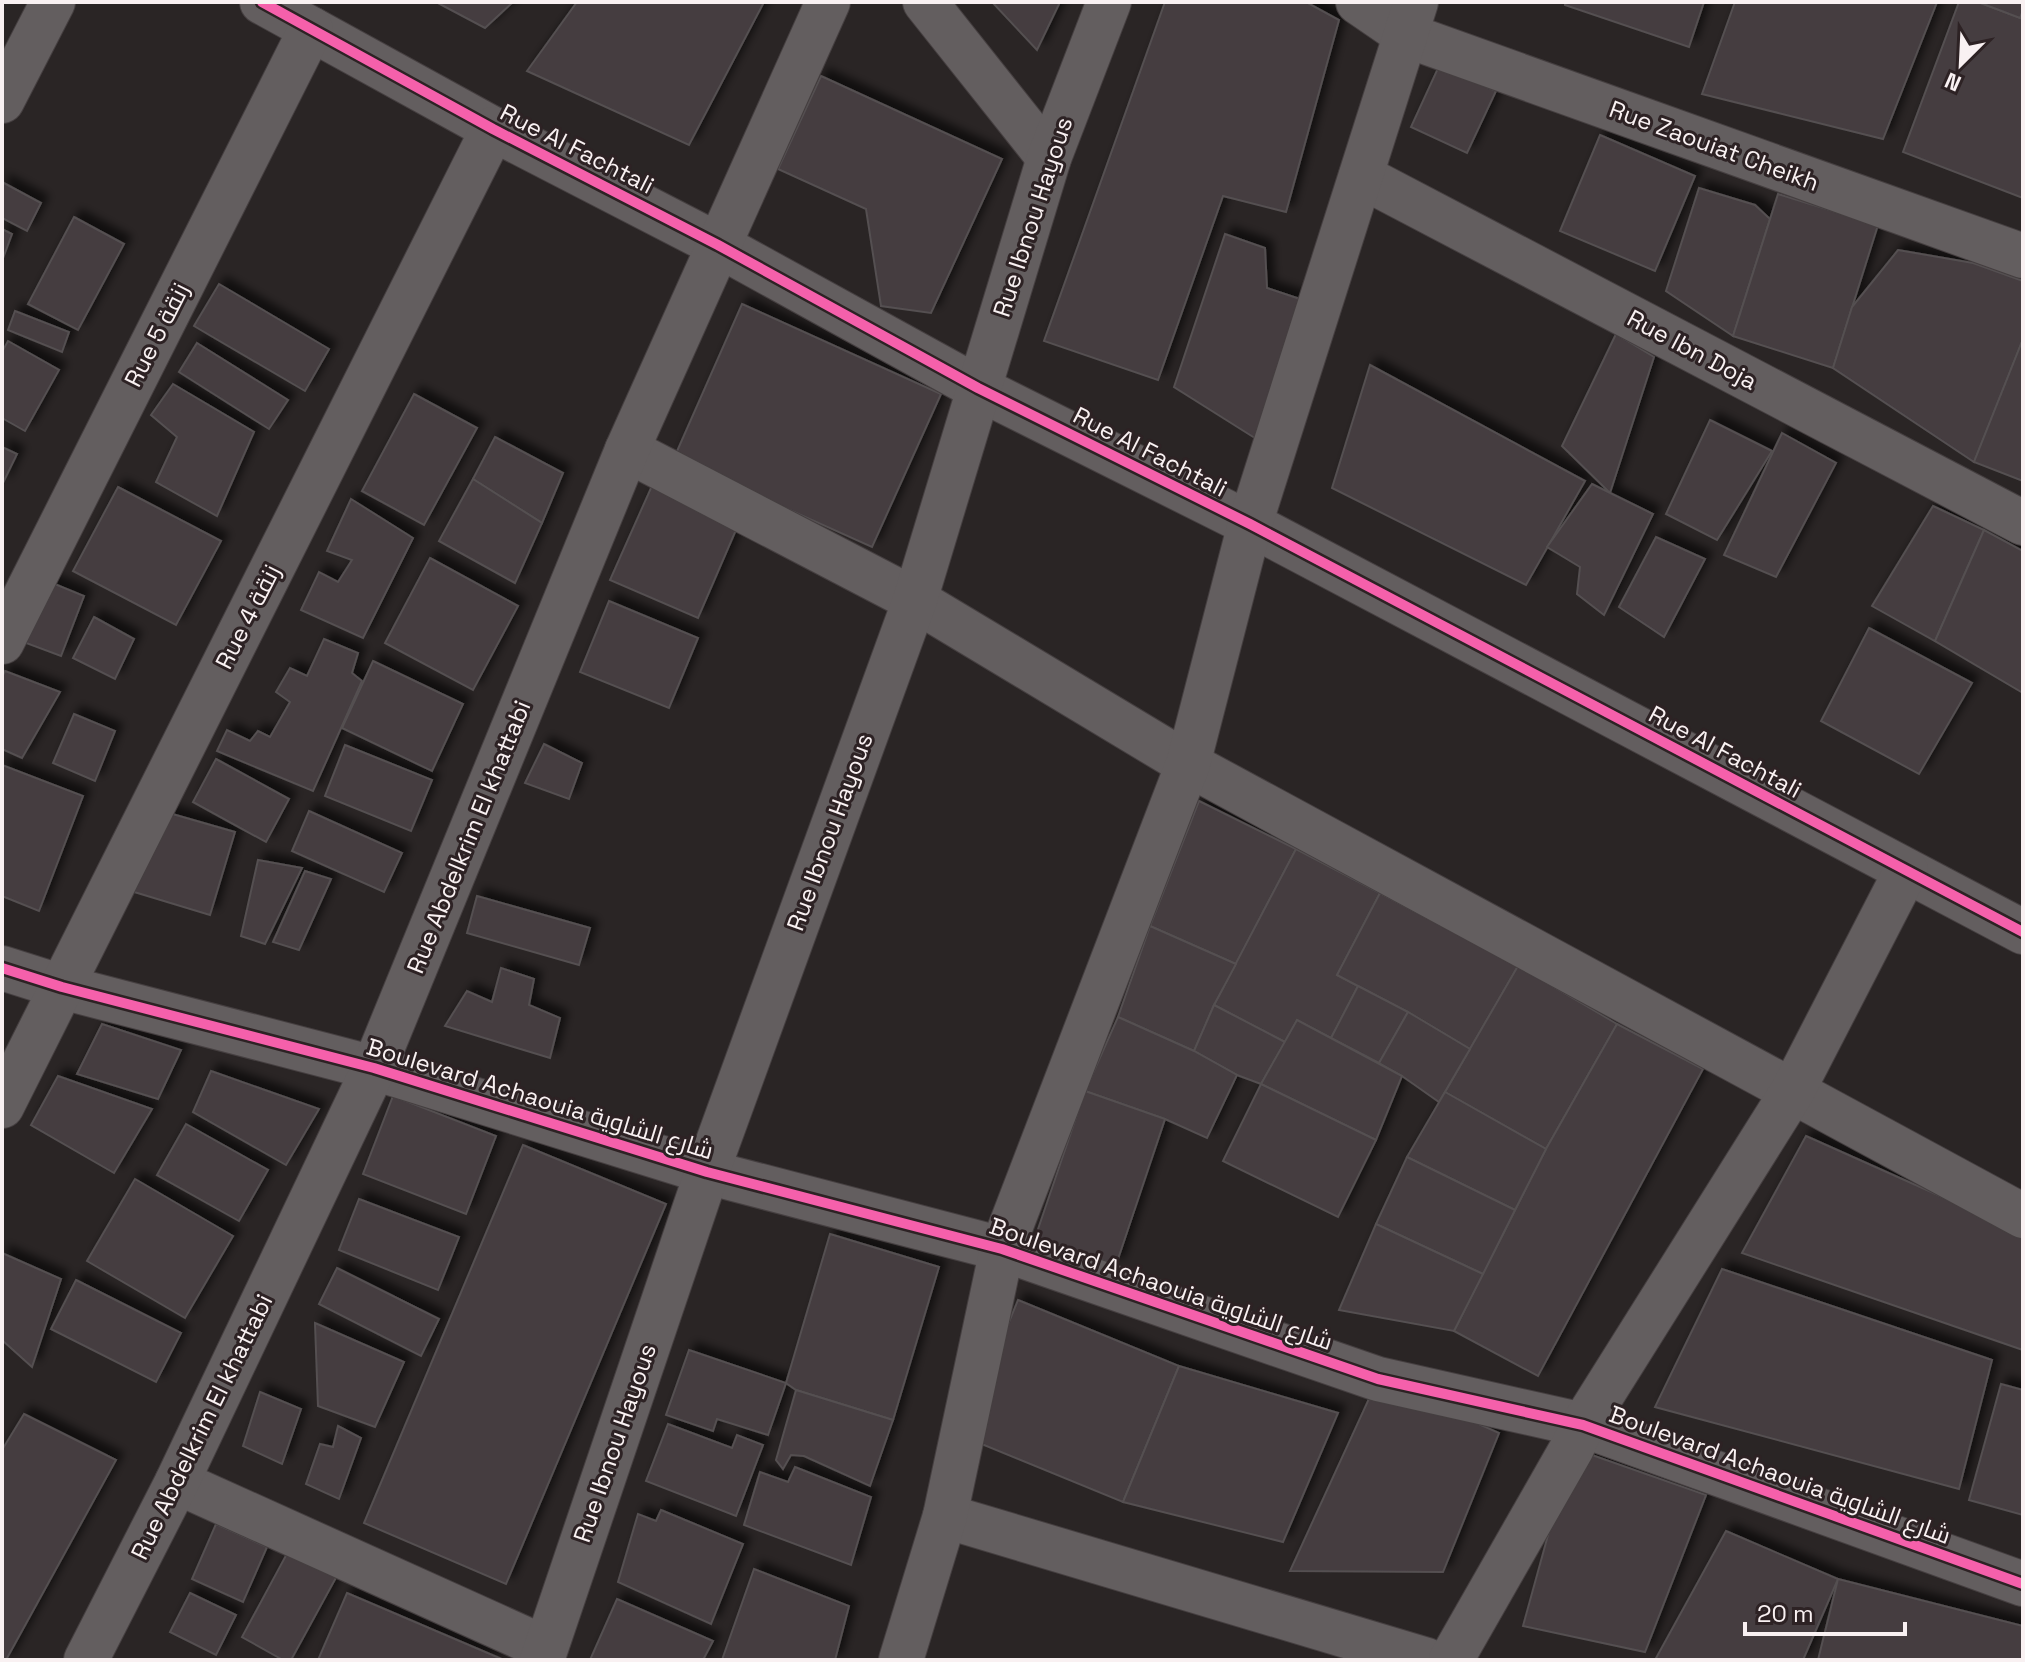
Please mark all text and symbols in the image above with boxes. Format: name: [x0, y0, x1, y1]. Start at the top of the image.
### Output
north arrow: [1921, 24, 2001, 104]
text: N: [1940, 66, 1965, 98]
street label: Rue Zaouiat Cheikh: [1605, 93, 1823, 198]
street label: Rue Al Fachtali: [495, 96, 659, 201]
street label: Rue Ibnou Hayous: [986, 113, 1079, 321]
street label: Rue 5 زنقة: [117, 278, 196, 392]
street label: Rue Ibn Doja: [1622, 302, 1763, 397]
street label: Rue Al Fachtali: [1068, 399, 1232, 504]
street label: Rue 4 زنقة: [208, 559, 287, 674]
street label: Rue Abdelkrim El khattabi: [400, 696, 538, 978]
street label: Rue Al Fachtali: [1644, 698, 1807, 805]
street label: Rue Ibnou Hayous: [779, 729, 880, 935]
street label: Boulevard Achaouia شارع الشاوية: [363, 1031, 717, 1167]
street label: Boulevard Achaouia شارع الشاوية: [985, 1210, 1337, 1358]
street label: Rue Abdelkrim El khattabi: [124, 1289, 279, 1565]
street label: Rue Ibnou Hayous: [566, 1339, 663, 1546]
street label: Boulevard Achaouia شارع الشاوية: [1605, 1398, 1955, 1552]
scale bar: [1745, 1586, 1905, 1636]
text: 20 m: [1757, 1598, 1814, 1629]

